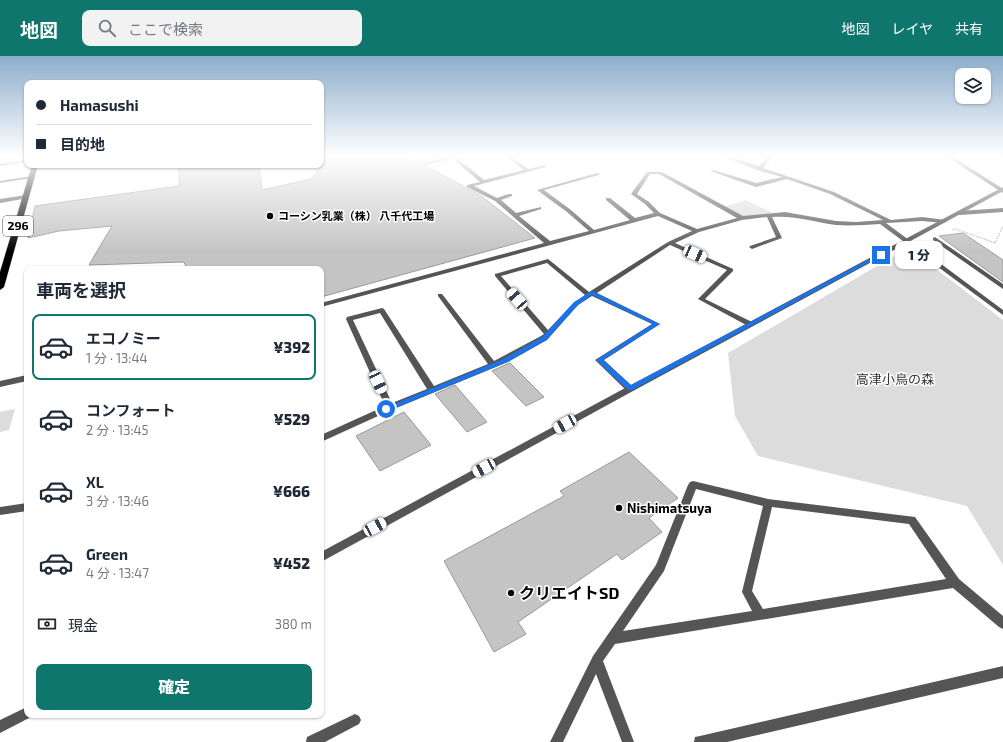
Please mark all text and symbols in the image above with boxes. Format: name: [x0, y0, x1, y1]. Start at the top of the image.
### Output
search box: [82, 10, 362, 46]
icon: search: [96, 17, 118, 39]
text: 地図: [20, 18, 58, 41]
text: ここで検索: [128, 20, 203, 38]
text: 地図: [841, 20, 869, 37]
text: レイヤ: [891, 20, 933, 37]
text: 共有: [955, 20, 983, 37]
map controls: [955, 68, 991, 104]
button: layers: [955, 68, 991, 104]
text: Hamasushi: [60, 96, 139, 114]
text: 目的地: [60, 135, 105, 153]
place label: コーシン乳業（株） 八千代工場: [278, 209, 434, 222]
marker: コーシン乳業（株） 八千代工場: [265, 211, 275, 221]
road number: 296: [3, 216, 33, 236]
callout: 1 分: [895, 241, 943, 269]
car: [682, 244, 708, 264]
route end: [872, 246, 890, 264]
text: 1 分: [908, 247, 930, 263]
text: 車両を選択: [36, 279, 126, 301]
car: [505, 286, 529, 312]
icon: car: [38, 329, 74, 365]
text: エコノミー: [86, 329, 161, 347]
text: ¥392: [273, 338, 310, 356]
text: 1 分 · 13:44: [86, 350, 147, 366]
car: [367, 369, 389, 395]
park label: 高津小鳥の森: [856, 371, 934, 387]
route start: [377, 400, 395, 418]
icon: car: [38, 401, 74, 437]
text: コンフォート: [86, 401, 176, 419]
text: ¥529: [273, 410, 310, 428]
car: [552, 413, 578, 435]
text: 2 分 · 13:45: [86, 422, 149, 438]
car: [471, 457, 497, 479]
icon: car: [38, 473, 74, 509]
text: XL: [86, 473, 104, 491]
text: ¥666: [273, 482, 310, 500]
text: 3 分 · 13:46: [86, 493, 149, 509]
place label: Nishimatsuya: [627, 500, 712, 516]
marker: Nishimatsuya: [614, 503, 624, 513]
car: [362, 516, 388, 538]
icon: car: [38, 545, 74, 581]
text: Green: [86, 545, 128, 563]
text: ¥452: [273, 554, 310, 572]
text: 4 分 · 13:47: [86, 565, 149, 581]
place label: クリエイトSD: [519, 583, 619, 602]
marker: クリエイトSD: [506, 588, 516, 598]
icon: cash: [36, 613, 58, 635]
text: 現金: [68, 616, 98, 634]
text: 380 m: [275, 616, 312, 632]
button: 確定: [36, 664, 312, 710]

